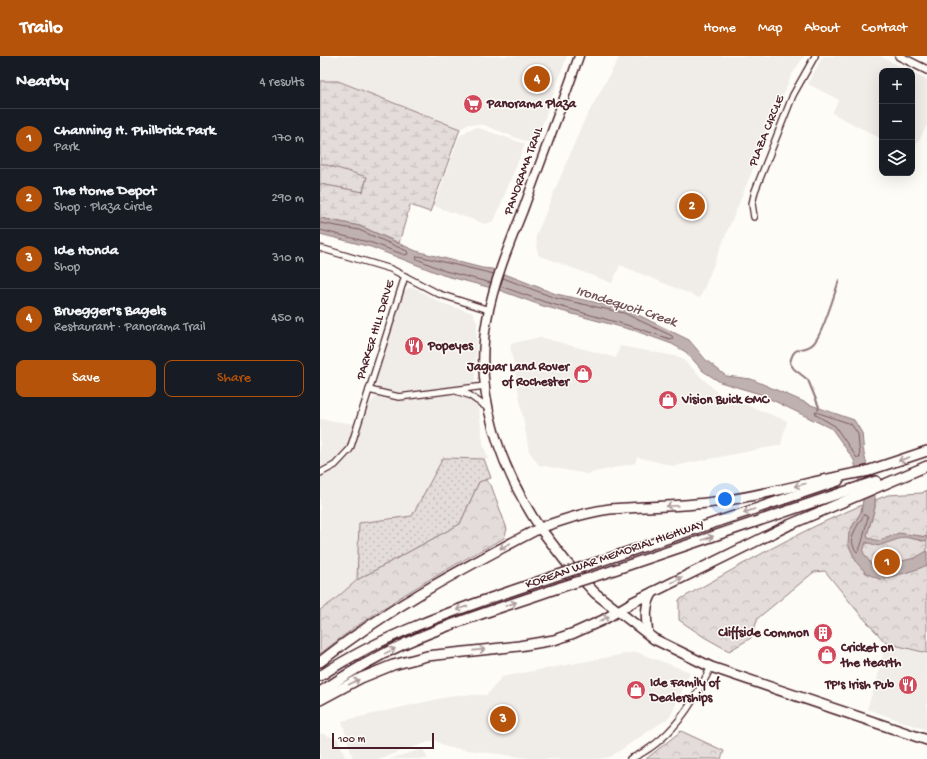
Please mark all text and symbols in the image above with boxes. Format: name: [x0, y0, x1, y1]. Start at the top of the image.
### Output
text: Trailo: [20, 17, 63, 40]
text: Home: [704, 20, 736, 37]
text: Map: [758, 20, 782, 37]
text: About: [804, 20, 840, 37]
text: Contact: [862, 20, 907, 37]
pin: 4: [524, 64, 550, 94]
map controls: [879, 68, 915, 176]
button: +: [879, 68, 915, 104]
text: Nearby: [16, 72, 69, 92]
text: 4 results: [260, 75, 304, 90]
street label: PLAZA CIRCLE: [746, 92, 788, 170]
supermarket icon: Panorama Plaza: [462, 93, 484, 115]
place label: Panorama Plaza: [486, 97, 577, 112]
button: −: [879, 104, 915, 140]
text: Channing H. Philbrick Park: [54, 122, 215, 140]
street label: PANORAMA TRAIL: [501, 124, 547, 218]
text: 1: [26, 131, 32, 146]
text: 170 m: [272, 131, 304, 146]
text: Park: [54, 140, 79, 155]
button: layers: [879, 140, 915, 176]
text: The Home Depot: [54, 182, 156, 200]
text: 2: [26, 191, 32, 206]
text: 290 m: [271, 191, 304, 206]
pin: 2: [679, 191, 705, 221]
text: Shop · Plaza Circle: [54, 200, 152, 215]
text: Ide Honda: [54, 242, 118, 260]
text: 3: [26, 251, 32, 266]
text: 310 m: [272, 251, 304, 266]
text: Shop: [54, 260, 80, 275]
street label: PARKER HILL DRIVE: [353, 277, 399, 383]
water label: Irondequoit Creek: [573, 283, 680, 332]
text: Bruegger's Bagels: [54, 302, 166, 320]
text: 4: [26, 311, 32, 326]
text: 450 m: [271, 311, 304, 326]
text: Restaurant · Panorama Trail: [54, 320, 206, 335]
restaurant icon: Popeyes: [403, 335, 425, 357]
place label: Popeyes: [427, 339, 474, 355]
button: Save: [16, 360, 156, 397]
button: Share: [164, 360, 304, 397]
place label: Jaguar Land Rover of Rochester: [466, 360, 570, 390]
shop icon: Jaguar Land Rover of Rochester: [572, 363, 594, 385]
shop icon: Vision Buick GMC: [657, 389, 679, 411]
place label: Vision Buick GMC: [681, 393, 771, 408]
one-way arrow: [898, 456, 911, 463]
one-way arrow: [793, 482, 806, 489]
your location: [715, 489, 735, 509]
one-way arrow: [666, 502, 679, 509]
one-way arrow: [743, 508, 756, 515]
street label: KOREAN WAR MEMORIAL HIGHWAY: [524, 517, 706, 593]
one-way arrow: [701, 534, 714, 541]
one-way arrow: [499, 543, 511, 550]
pin: 1: [874, 547, 900, 577]
one-way arrow: [671, 576, 683, 583]
one-way arrow: [504, 600, 517, 607]
one-way arrow: [456, 605, 468, 613]
one-way arrow: [598, 615, 610, 622]
building icon: Cliffside Common: [812, 622, 834, 644]
place label: Cliffside Common: [717, 625, 810, 641]
place label: Cricket on the Hearth: [840, 641, 901, 671]
shop icon: Cricket on the Hearth: [816, 644, 838, 666]
one-way arrow: [472, 646, 485, 653]
one-way arrow: [383, 647, 395, 654]
restaurant icon: TP's Irish Pub: [897, 674, 919, 696]
place label: Ide Family of Dealerships: [649, 675, 722, 707]
one-way arrow: [348, 677, 360, 685]
place label: TP's Irish Pub: [824, 678, 894, 693]
shop icon: Ide Family of Dealerships: [625, 679, 647, 701]
pin: 3: [490, 704, 516, 734]
scale bar: [332, 731, 434, 750]
text: 100 m: [338, 734, 365, 746]

